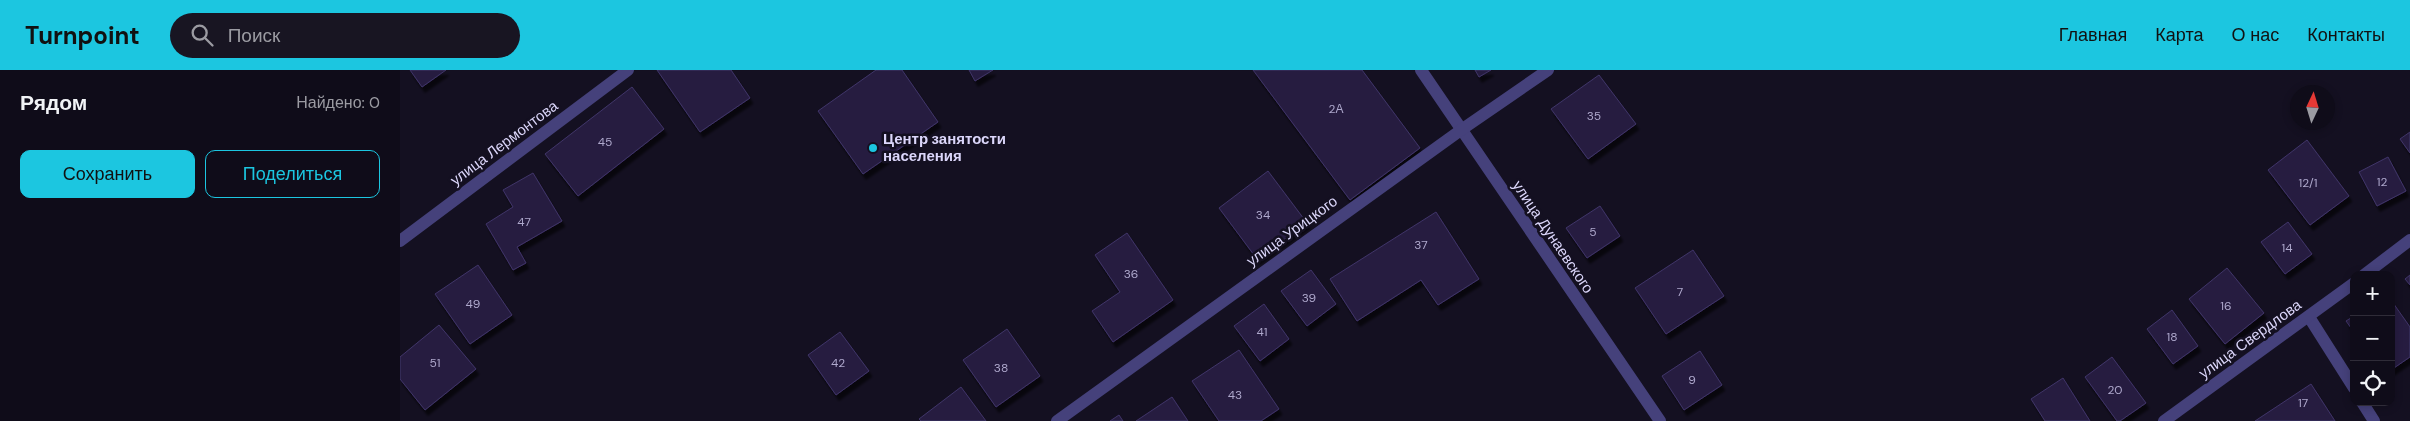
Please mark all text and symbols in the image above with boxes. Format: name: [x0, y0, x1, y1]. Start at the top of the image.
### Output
search box: [170, 13, 520, 58]
text: Turnpoint: [25, 20, 140, 51]
icon: search: [188, 21, 216, 49]
text: Поиск: [228, 23, 280, 48]
text: Главная: [2059, 23, 2127, 47]
text: Карта: [2155, 23, 2204, 47]
text: О нас: [2232, 23, 2279, 47]
text: Контакты: [2307, 23, 2385, 47]
north arrow: [2290, 85, 2335, 130]
text: Рядом: [20, 89, 87, 117]
text: Найдено: 0: [296, 92, 380, 113]
street label: улица Лермонтова: [446, 96, 562, 190]
house number: 2А: [1329, 101, 1343, 117]
house number: 35: [1587, 108, 1601, 124]
place label: Центр занятости населения: [883, 129, 1006, 166]
house number: 45: [598, 134, 612, 150]
marker: Центр занятости населения: [867, 142, 879, 154]
button: Сохранить: [20, 150, 195, 198]
button: Поделиться: [205, 150, 380, 198]
house number: 12: [2377, 174, 2387, 190]
house number: 12/1: [2298, 175, 2318, 191]
street label: улица Дунаевского: [1508, 177, 1598, 297]
street label: улица Урицкого: [1242, 191, 1342, 271]
house number: 34: [1256, 207, 1270, 223]
house number: 47: [517, 214, 531, 230]
house number: 5: [1589, 224, 1597, 240]
house number: 37: [1414, 237, 1428, 253]
house number: 14: [2281, 240, 2293, 256]
house number: 36: [1124, 266, 1138, 282]
map controls: [2350, 271, 2395, 406]
button: +: [2350, 271, 2395, 316]
house number: 7: [1677, 284, 1683, 300]
house number: 39: [1302, 290, 1316, 306]
street label: улица Свердлова: [2195, 295, 2306, 383]
house number: 49: [466, 296, 480, 312]
house number: 16: [2220, 298, 2232, 314]
button: −: [2350, 316, 2395, 361]
house number: 41: [1256, 324, 1268, 340]
house number: 18: [2166, 329, 2178, 345]
house number: 51: [429, 355, 441, 371]
house number: 42: [831, 355, 845, 371]
house number: 38: [994, 360, 1008, 376]
button: locate: [2350, 361, 2395, 406]
house number: 9: [1688, 372, 1696, 388]
house number: 20: [2107, 382, 2123, 398]
house number: 43: [1228, 387, 1242, 403]
house number: 17: [2298, 395, 2308, 411]

